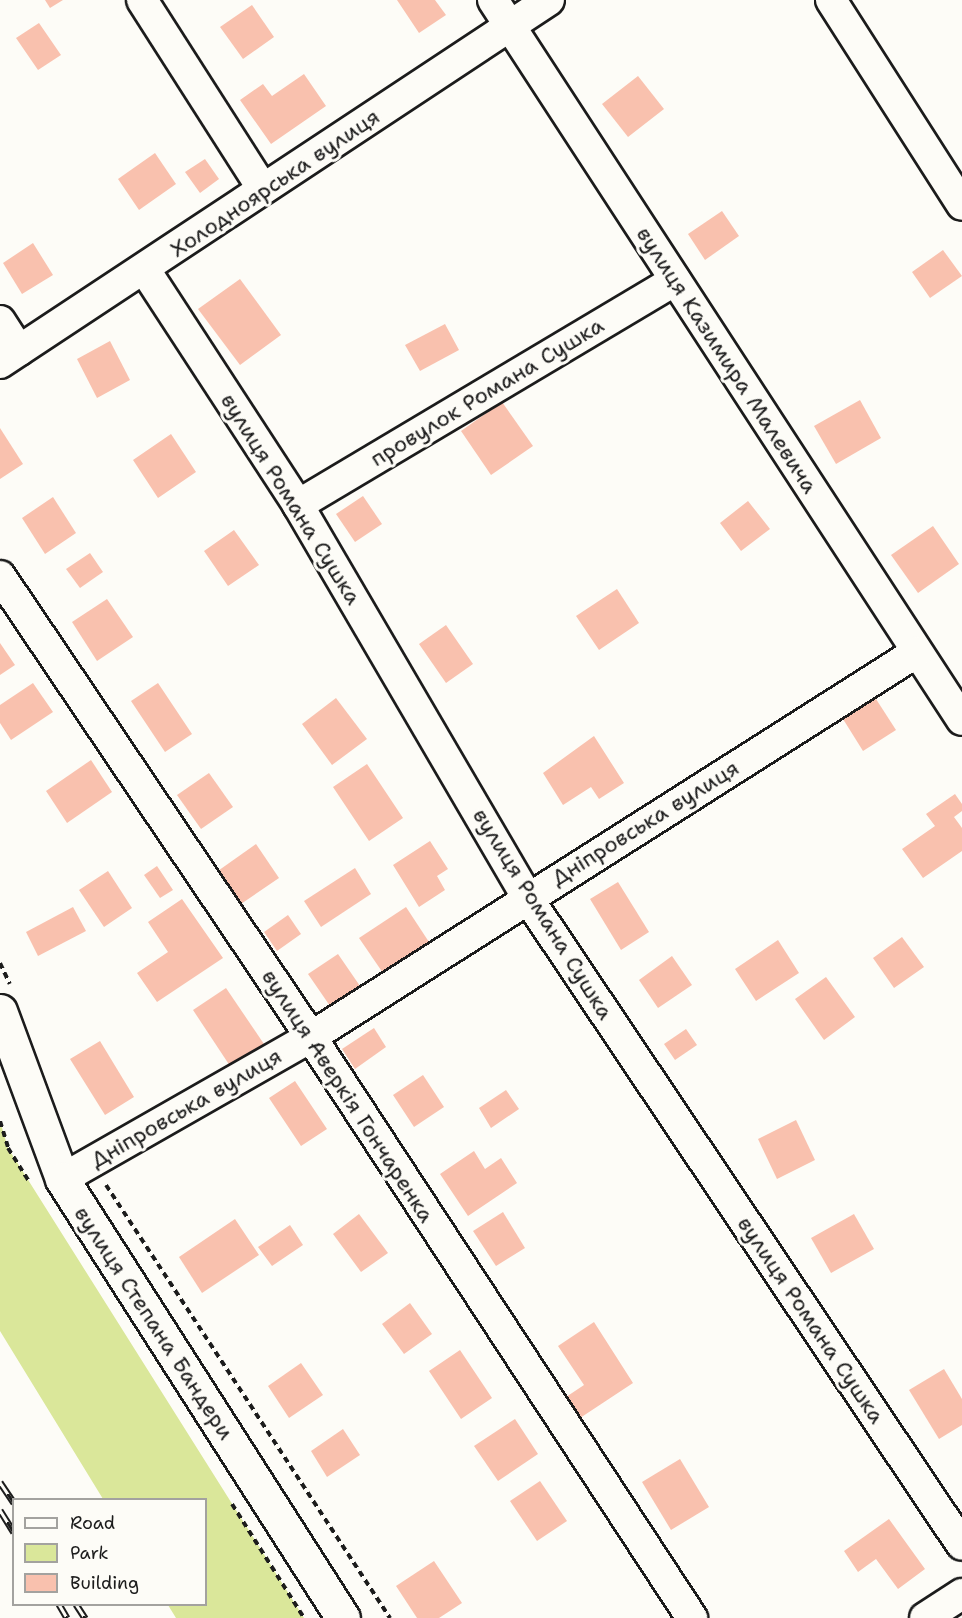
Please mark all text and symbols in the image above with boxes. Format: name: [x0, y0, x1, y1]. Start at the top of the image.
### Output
street label: Холодноярська вулиця: [165, 103, 385, 263]
street label: вулиця Казимира Малевича: [631, 222, 823, 498]
street label: провулок Романа Сушка: [366, 312, 608, 472]
street label: вулиця Романа Сушка: [215, 389, 367, 609]
street label: Дніпровська вулиця: [546, 754, 744, 892]
street label: вулиця Романа Сушка: [467, 804, 619, 1024]
street label: вулиця Аверкія Гончаренка: [256, 964, 440, 1228]
street label: Дніпровська вулиця: [86, 1042, 286, 1174]
street label: вулиця Степана Бандери: [69, 1201, 239, 1445]
street label: вулиця Романа Сушка: [732, 1211, 890, 1429]
legend: [12, 1498, 207, 1606]
text: Road: [70, 1511, 115, 1535]
text: Park: [70, 1541, 109, 1565]
text: Building: [70, 1571, 139, 1595]

